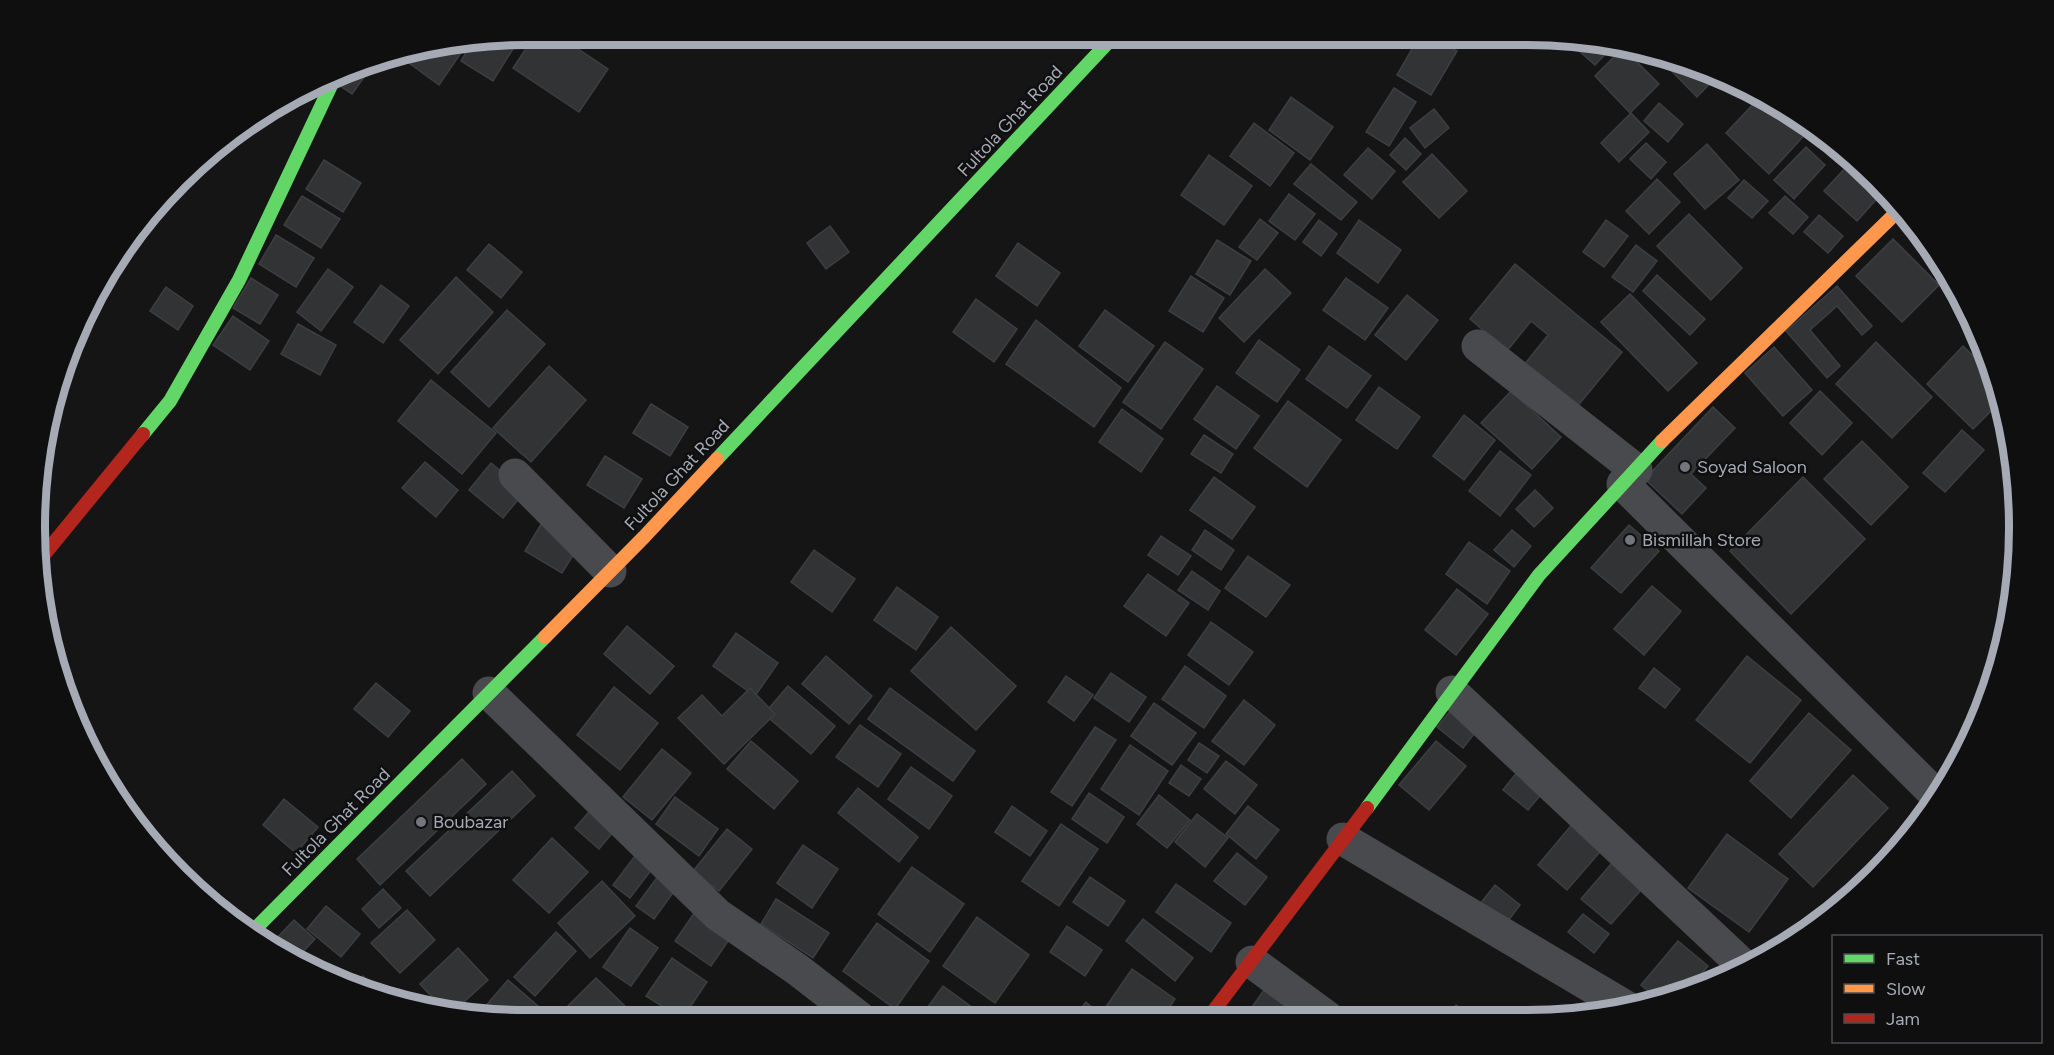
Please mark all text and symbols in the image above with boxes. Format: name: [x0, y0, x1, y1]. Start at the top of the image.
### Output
street label: Fultola Ghat Road: [953, 61, 1067, 181]
street label: Fultola Ghat Road: [620, 415, 734, 535]
place label: Soyad Saloon: [1697, 456, 1807, 478]
marker: Soyad Saloon: [1678, 460, 1692, 474]
place label: Bismillah Store: [1642, 529, 1761, 551]
marker: Bismillah Store: [1623, 533, 1637, 547]
street label: Fultola Ghat Road: [277, 763, 395, 881]
place label: Boubazar: [433, 811, 508, 833]
marker: Boubazar: [414, 815, 428, 829]
legend: [1832, 935, 2042, 1043]
text: Fast: [1886, 948, 1920, 970]
text: Slow: [1886, 978, 1925, 1000]
text: Jam: [1886, 1008, 1920, 1030]

